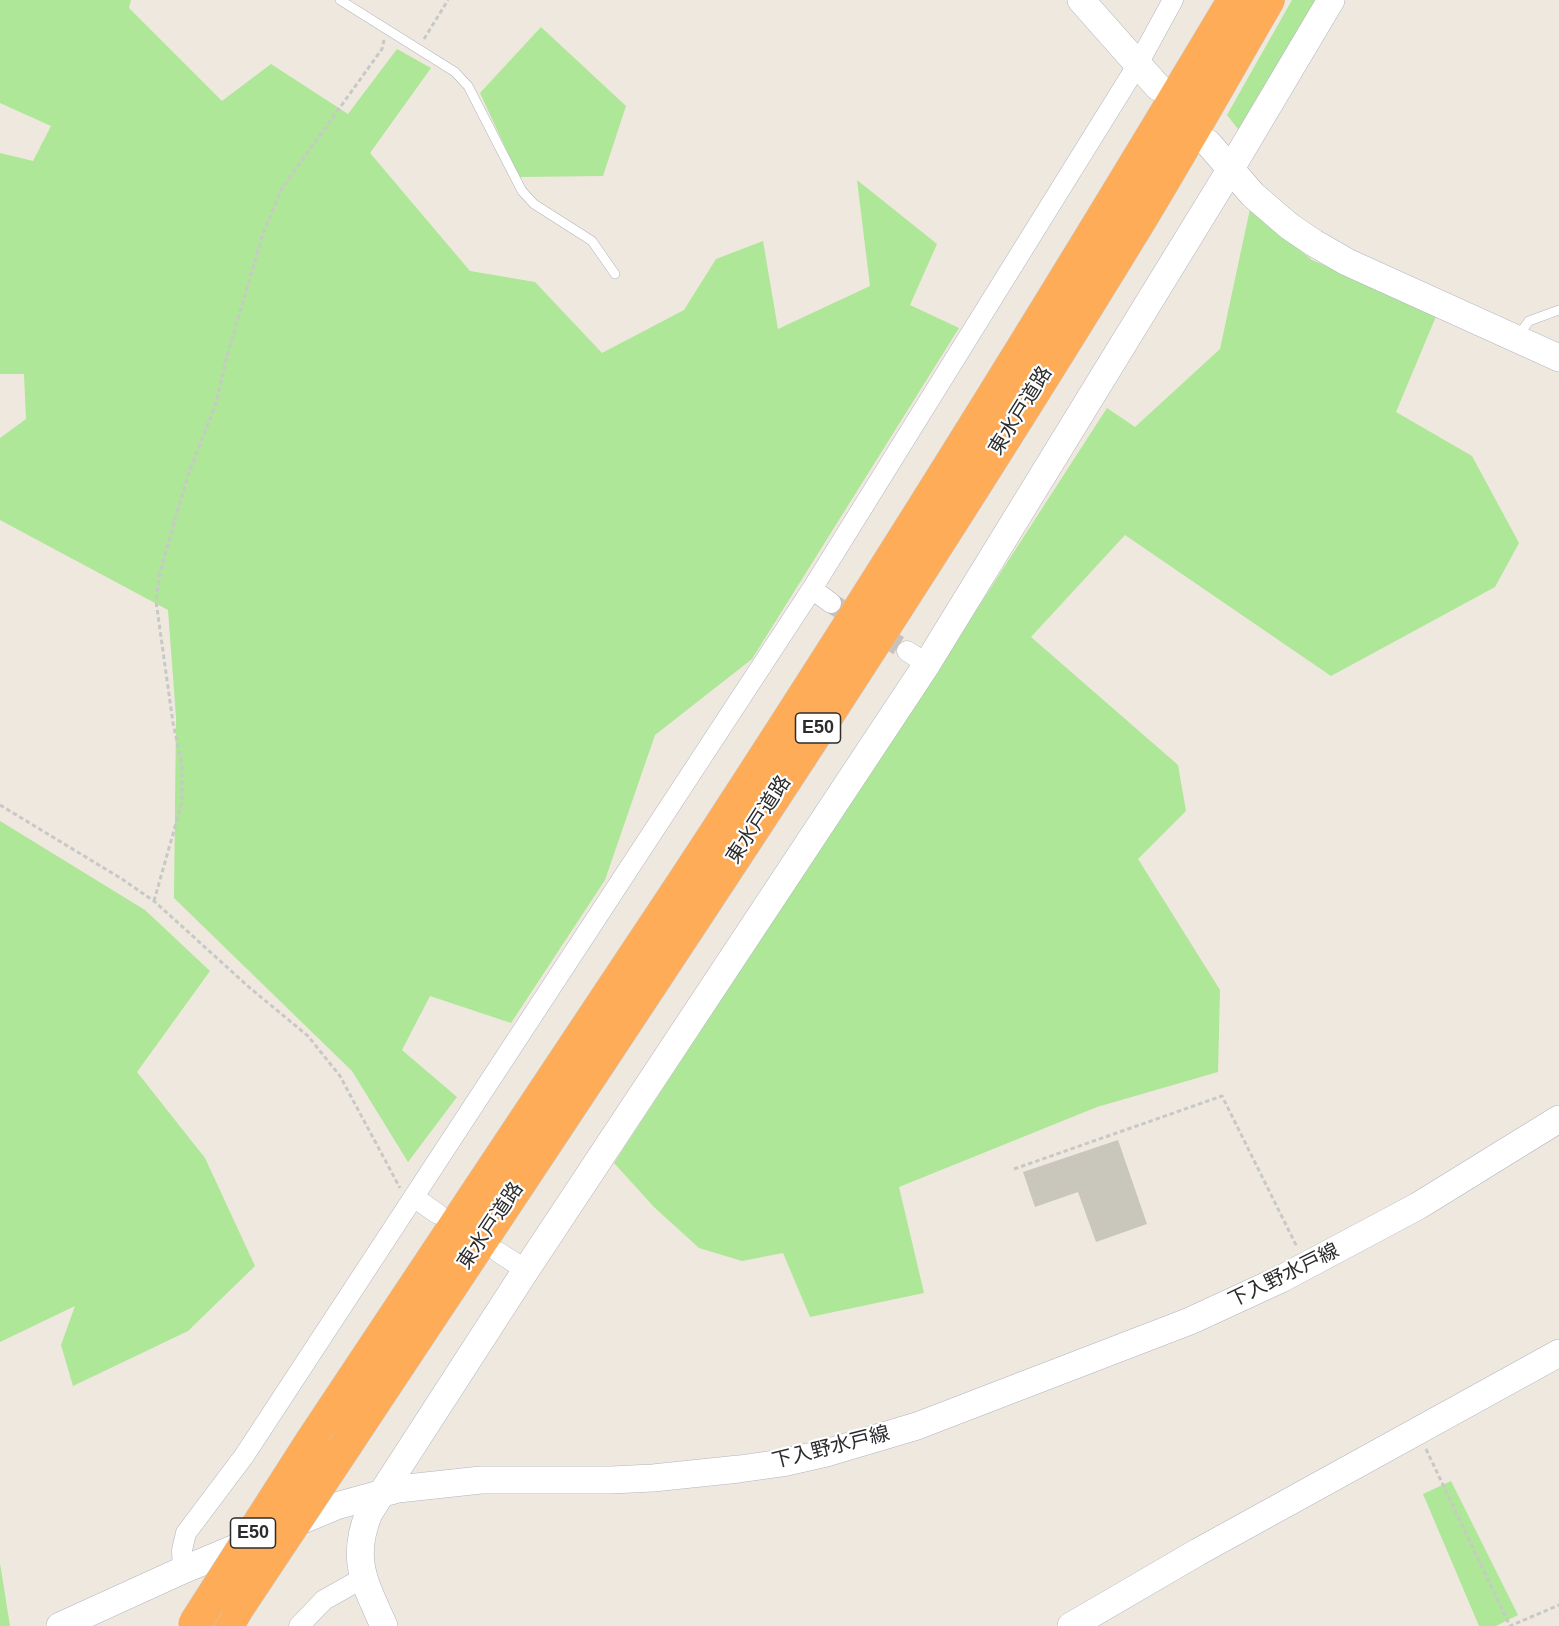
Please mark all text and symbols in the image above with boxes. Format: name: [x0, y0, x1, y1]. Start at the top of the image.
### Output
street label: 東水戸道路: [984, 362, 1058, 460]
road number: E50: [796, 713, 840, 743]
street label: 東水戸道路: [722, 772, 796, 868]
street label: 東水戸道路: [453, 1178, 529, 1274]
street label: 下入野水戸線: [1225, 1239, 1343, 1313]
street label: 下入野水戸線: [770, 1422, 892, 1474]
road number: E50: [230, 1518, 276, 1548]

